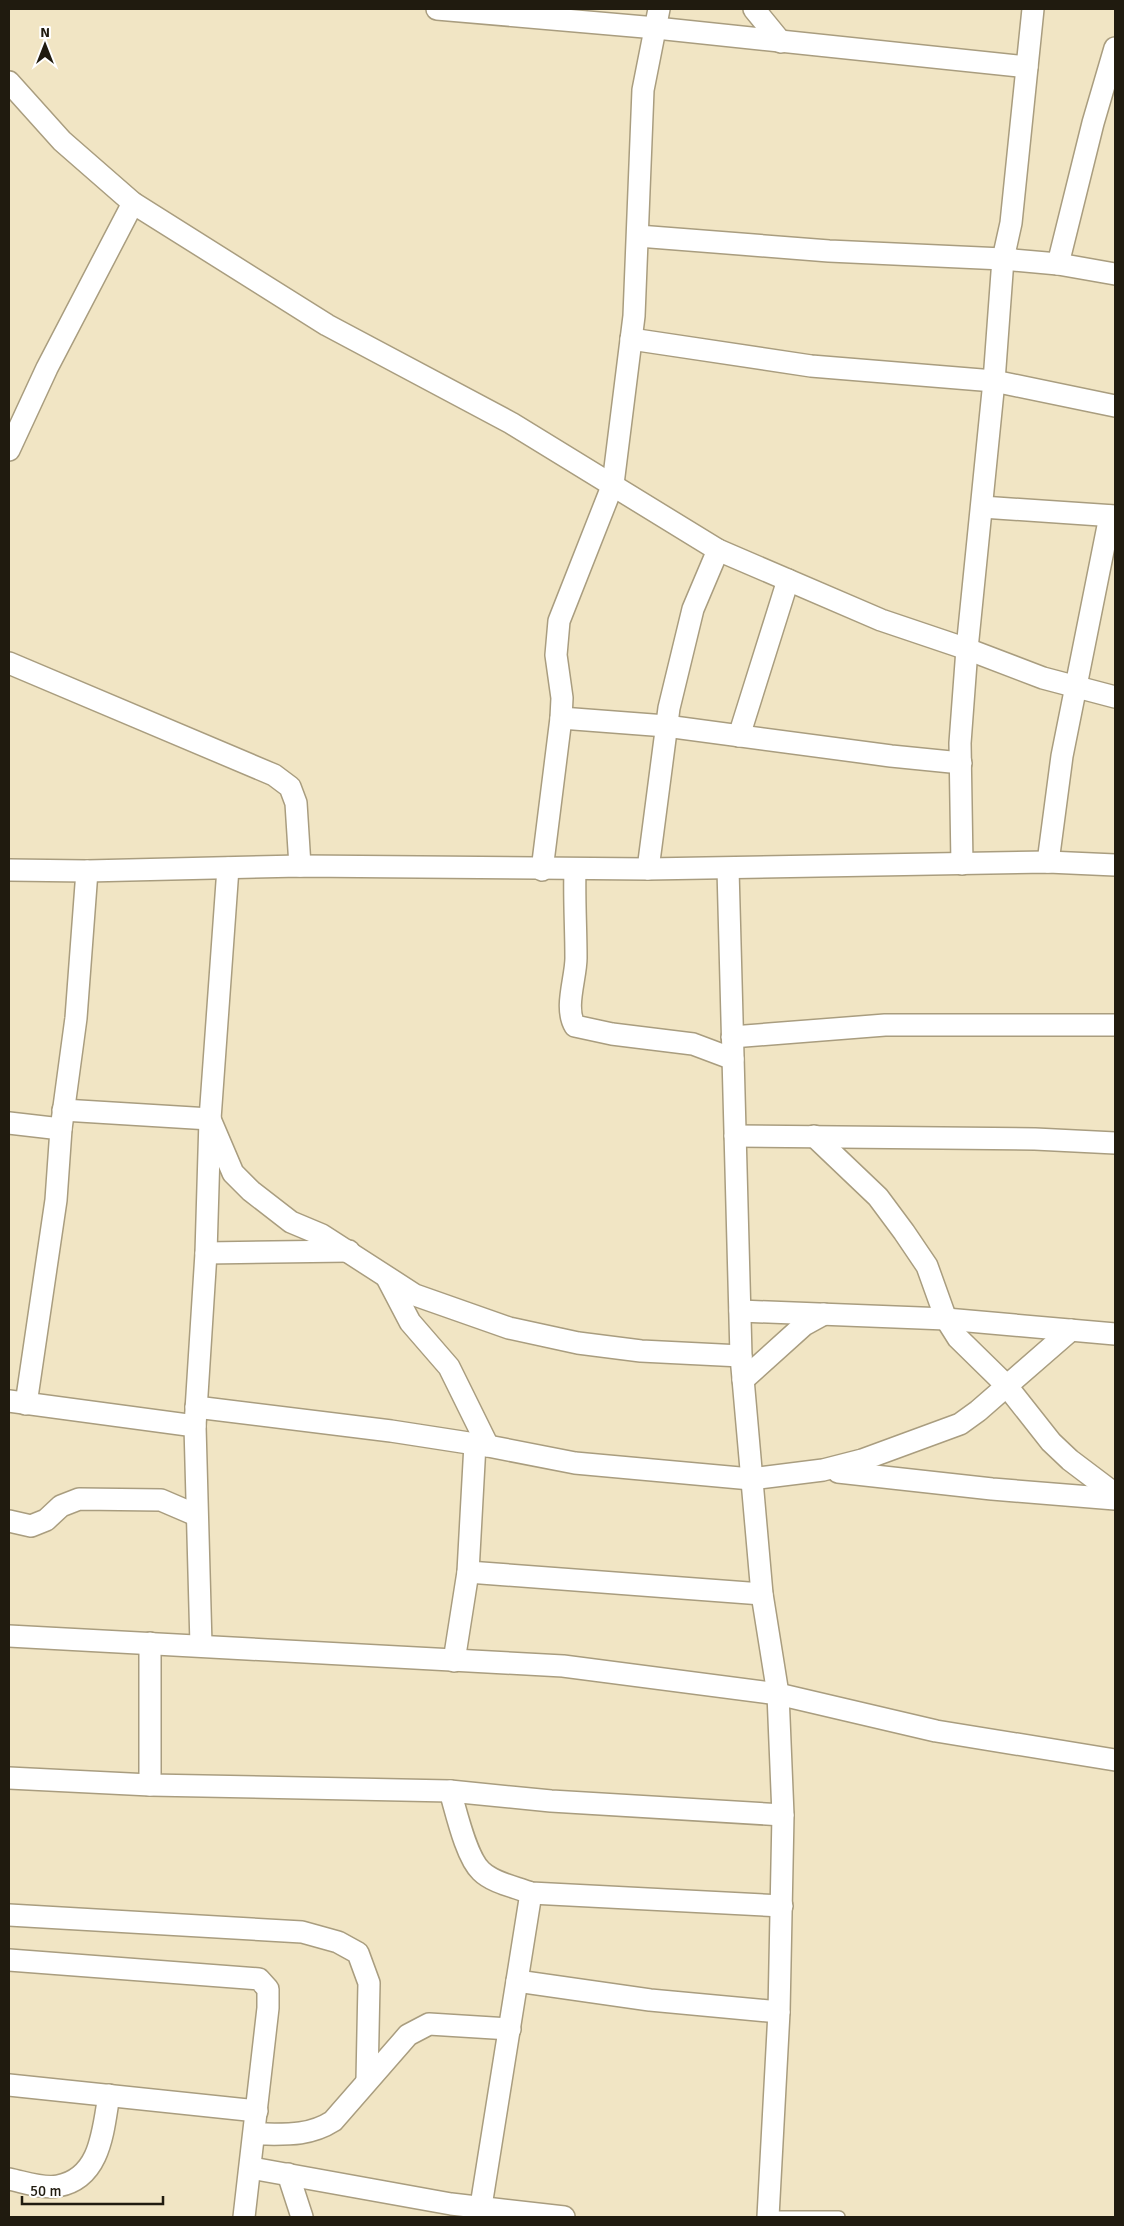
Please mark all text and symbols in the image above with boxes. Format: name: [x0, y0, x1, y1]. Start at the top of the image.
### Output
north arrow: [20, 20, 70, 70]
text: N: [40, 24, 50, 41]
scale bar: [22, 2174, 164, 2206]
text: 50 m: [30, 2182, 61, 2200]

